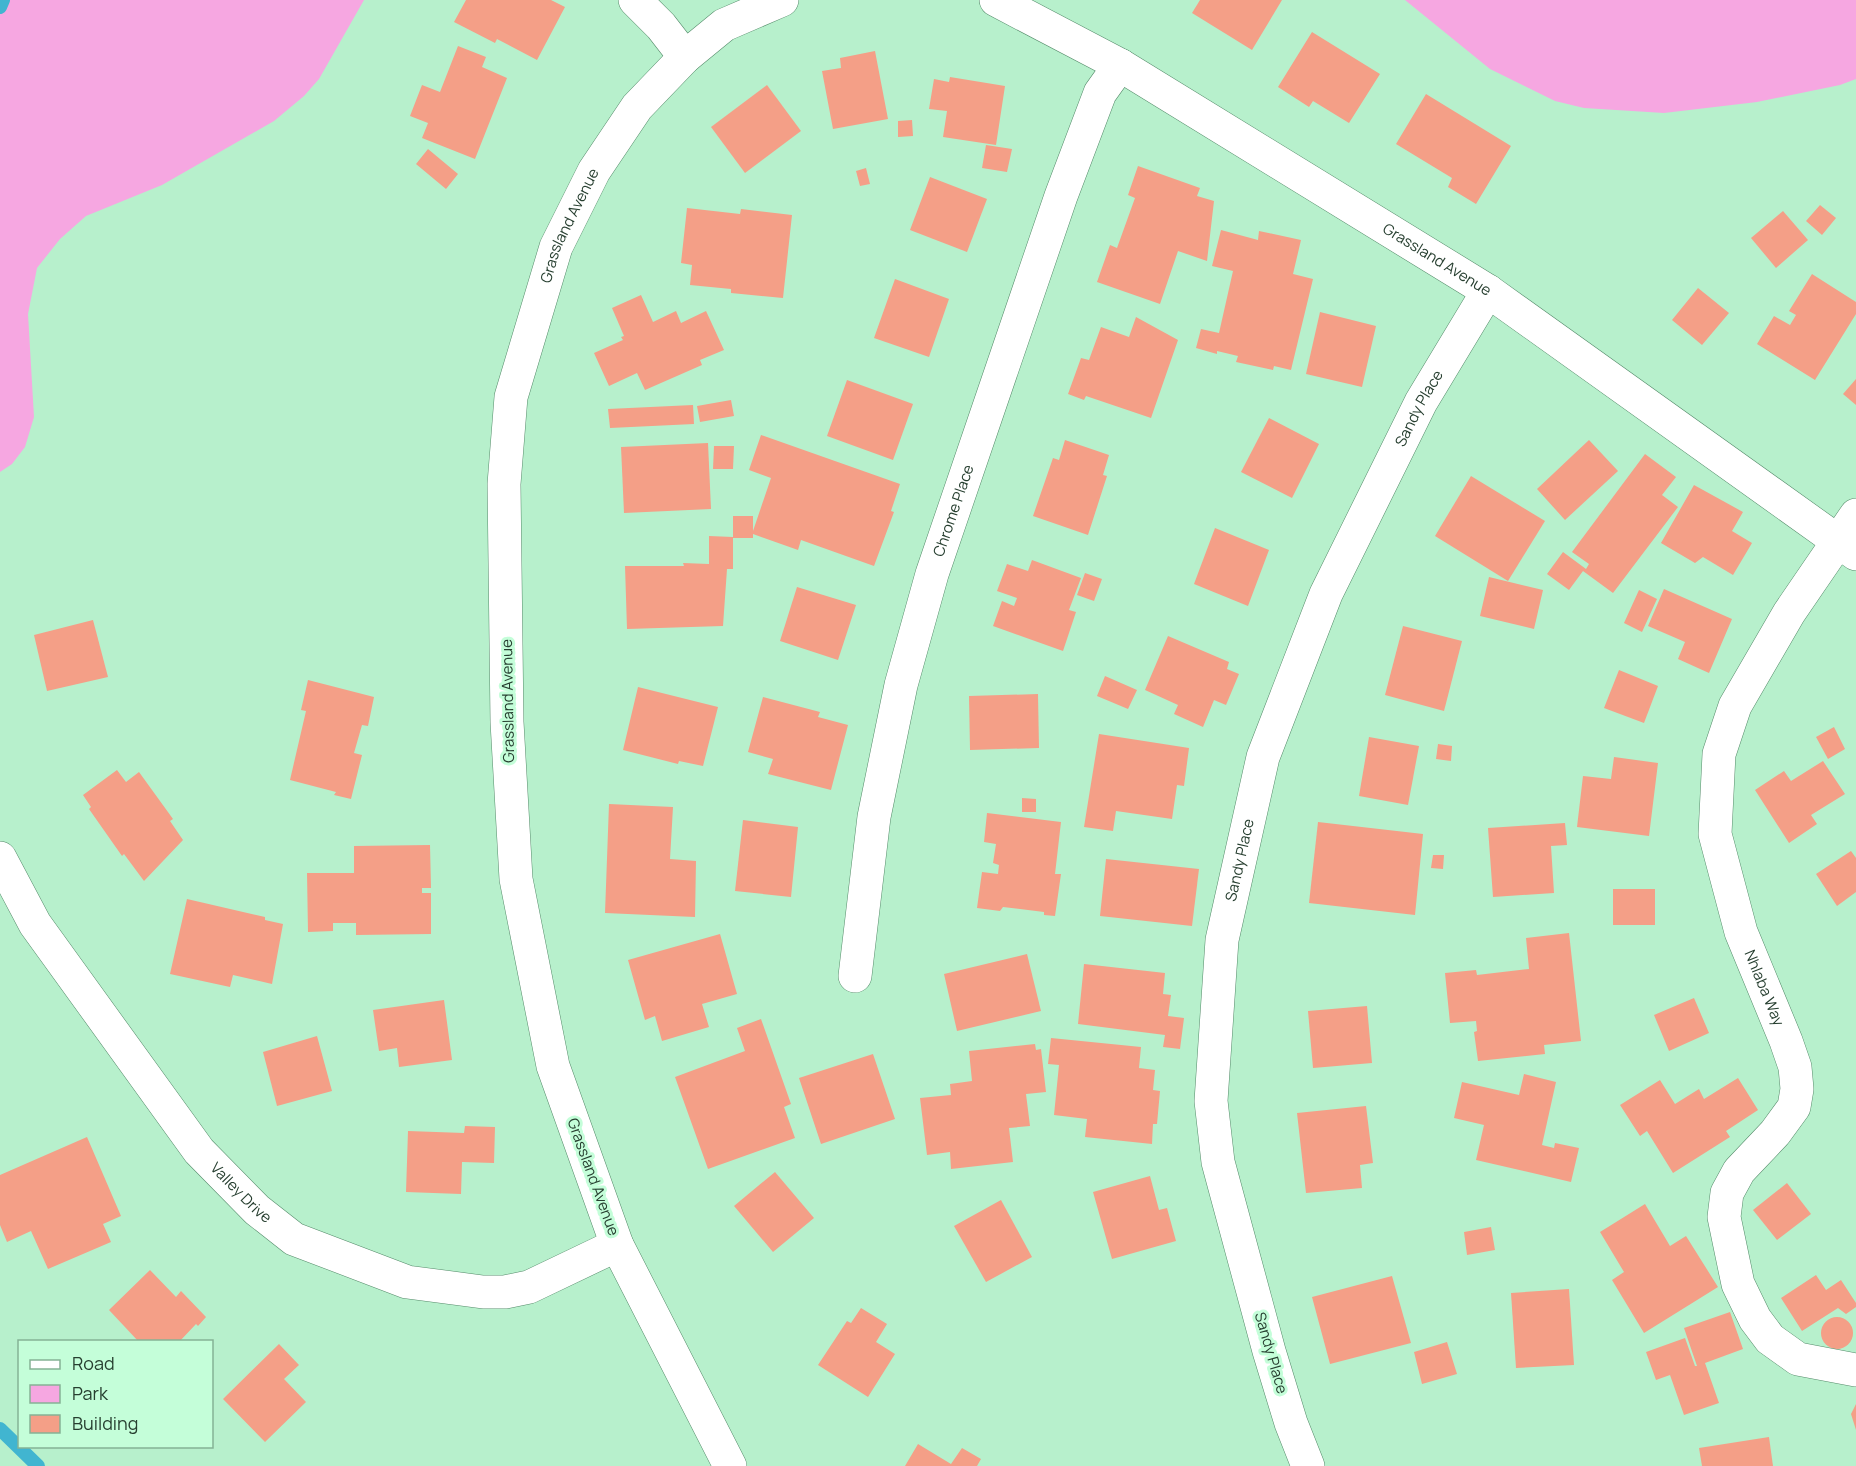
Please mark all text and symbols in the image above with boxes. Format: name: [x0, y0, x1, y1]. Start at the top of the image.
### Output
street label: Grassland Avenue: [535, 164, 604, 285]
street label: Grassland Avenue: [1379, 218, 1496, 301]
street label: Sandy Place: [1390, 366, 1448, 450]
street label: Chrome Place: [928, 461, 979, 559]
street label: Grassland Avenue: [496, 639, 519, 763]
street label: Sandy Place: [1220, 816, 1259, 903]
street label: Nhlaba Way: [1740, 947, 1790, 1029]
street label: Grassland Avenue: [562, 1115, 625, 1239]
street label: Valley Drive: [206, 1158, 276, 1228]
street label: Sandy Place: [1250, 1310, 1293, 1396]
legend: [18, 1340, 213, 1448]
text: Road: [72, 1351, 115, 1375]
text: Park: [72, 1381, 109, 1405]
text: Building: [72, 1411, 138, 1435]

